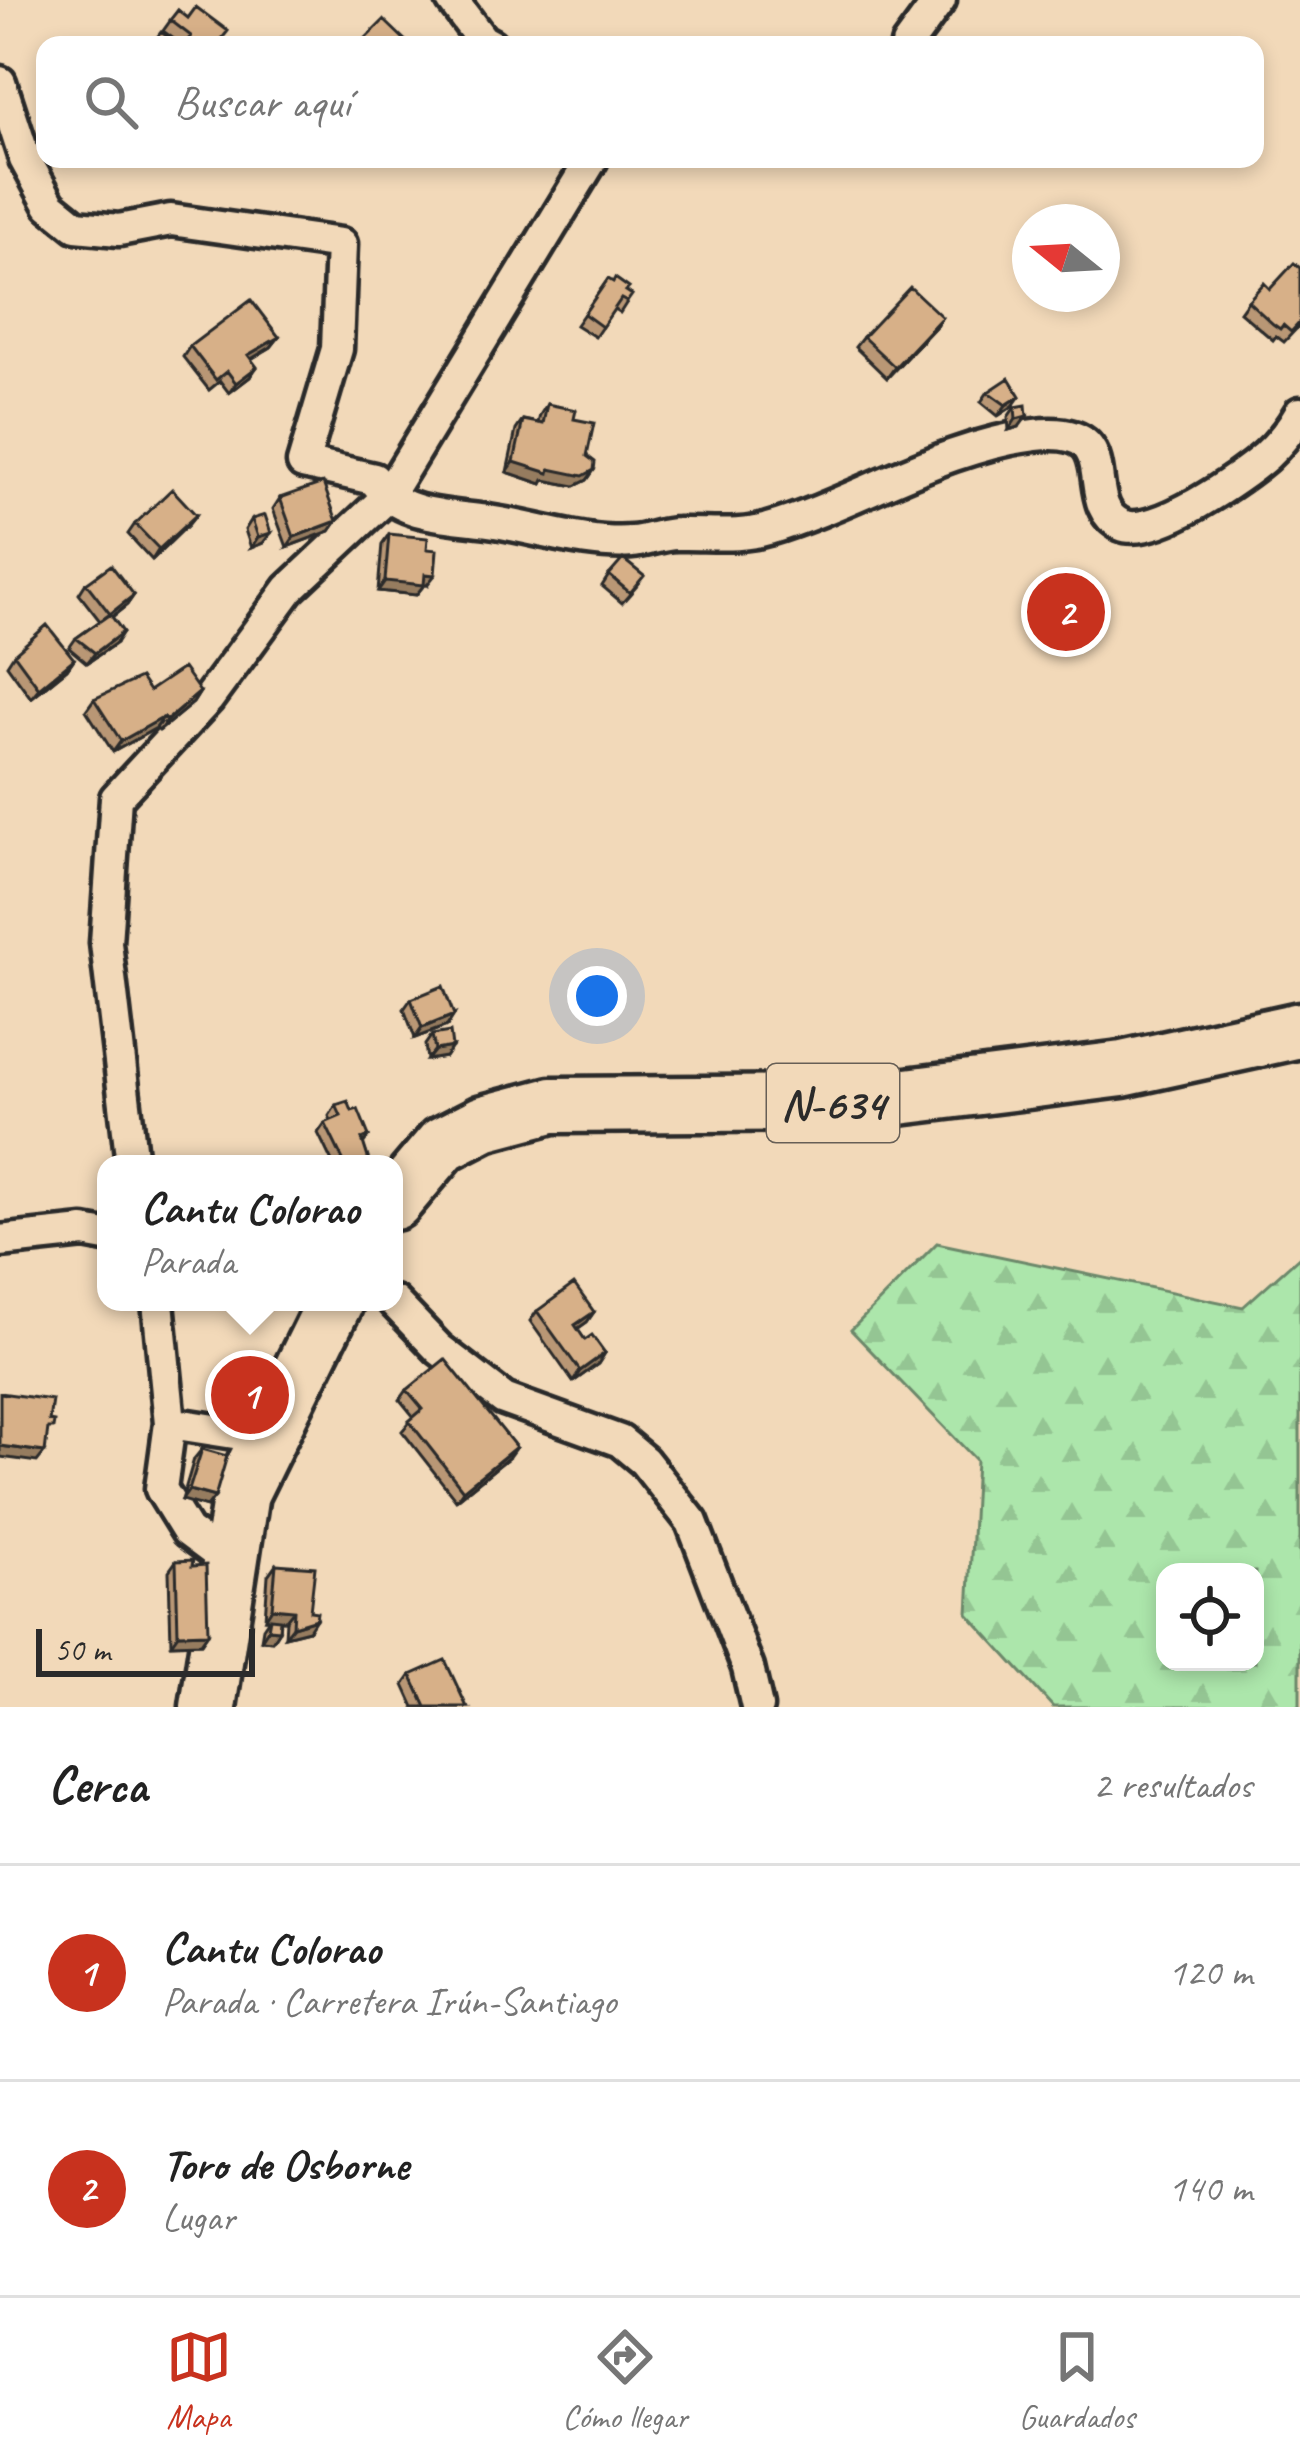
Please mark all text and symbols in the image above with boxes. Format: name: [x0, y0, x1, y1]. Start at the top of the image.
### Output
search box: [36, 36, 1264, 168]
icon: search: [78, 69, 144, 135]
text: Buscar aquí: [174, 74, 350, 131]
north arrow: [1012, 204, 1120, 312]
pin: 2: [1027, 567, 1105, 657]
your location: [567, 966, 627, 1026]
road number: N-634: [767, 1064, 899, 1142]
popup: [97, 1155, 403, 1311]
text: Cantu Colorao: [141, 1180, 359, 1237]
text: Parada: [141, 1237, 235, 1286]
pin: 1: [211, 1350, 289, 1440]
map controls: [1156, 1563, 1264, 1671]
button: locate: [1156, 1563, 1264, 1671]
scale bar: [36, 1623, 255, 1676]
text: 50 m: [54, 1629, 110, 1671]
text: Cerca: [48, 1753, 147, 1817]
text: 2 resultados: [1093, 1761, 1252, 1810]
text: Cantu Colorao: [162, 1920, 380, 1977]
text: 1: [78, 1948, 96, 1997]
text: 120 m: [1168, 1948, 1252, 1997]
text: Parada · Carretera Irún-Santiago: [162, 1977, 616, 2026]
text: Toro de Osborne: [162, 2136, 409, 2193]
text: 2: [78, 2164, 96, 2213]
text: 140 m: [1168, 2164, 1252, 2213]
text: Lugar: [162, 2193, 235, 2242]
tab: Mapa: [166, 2324, 232, 2438]
tab: Cómo llegar: [563, 2324, 688, 2438]
tab: Guardados: [1019, 2324, 1134, 2438]

